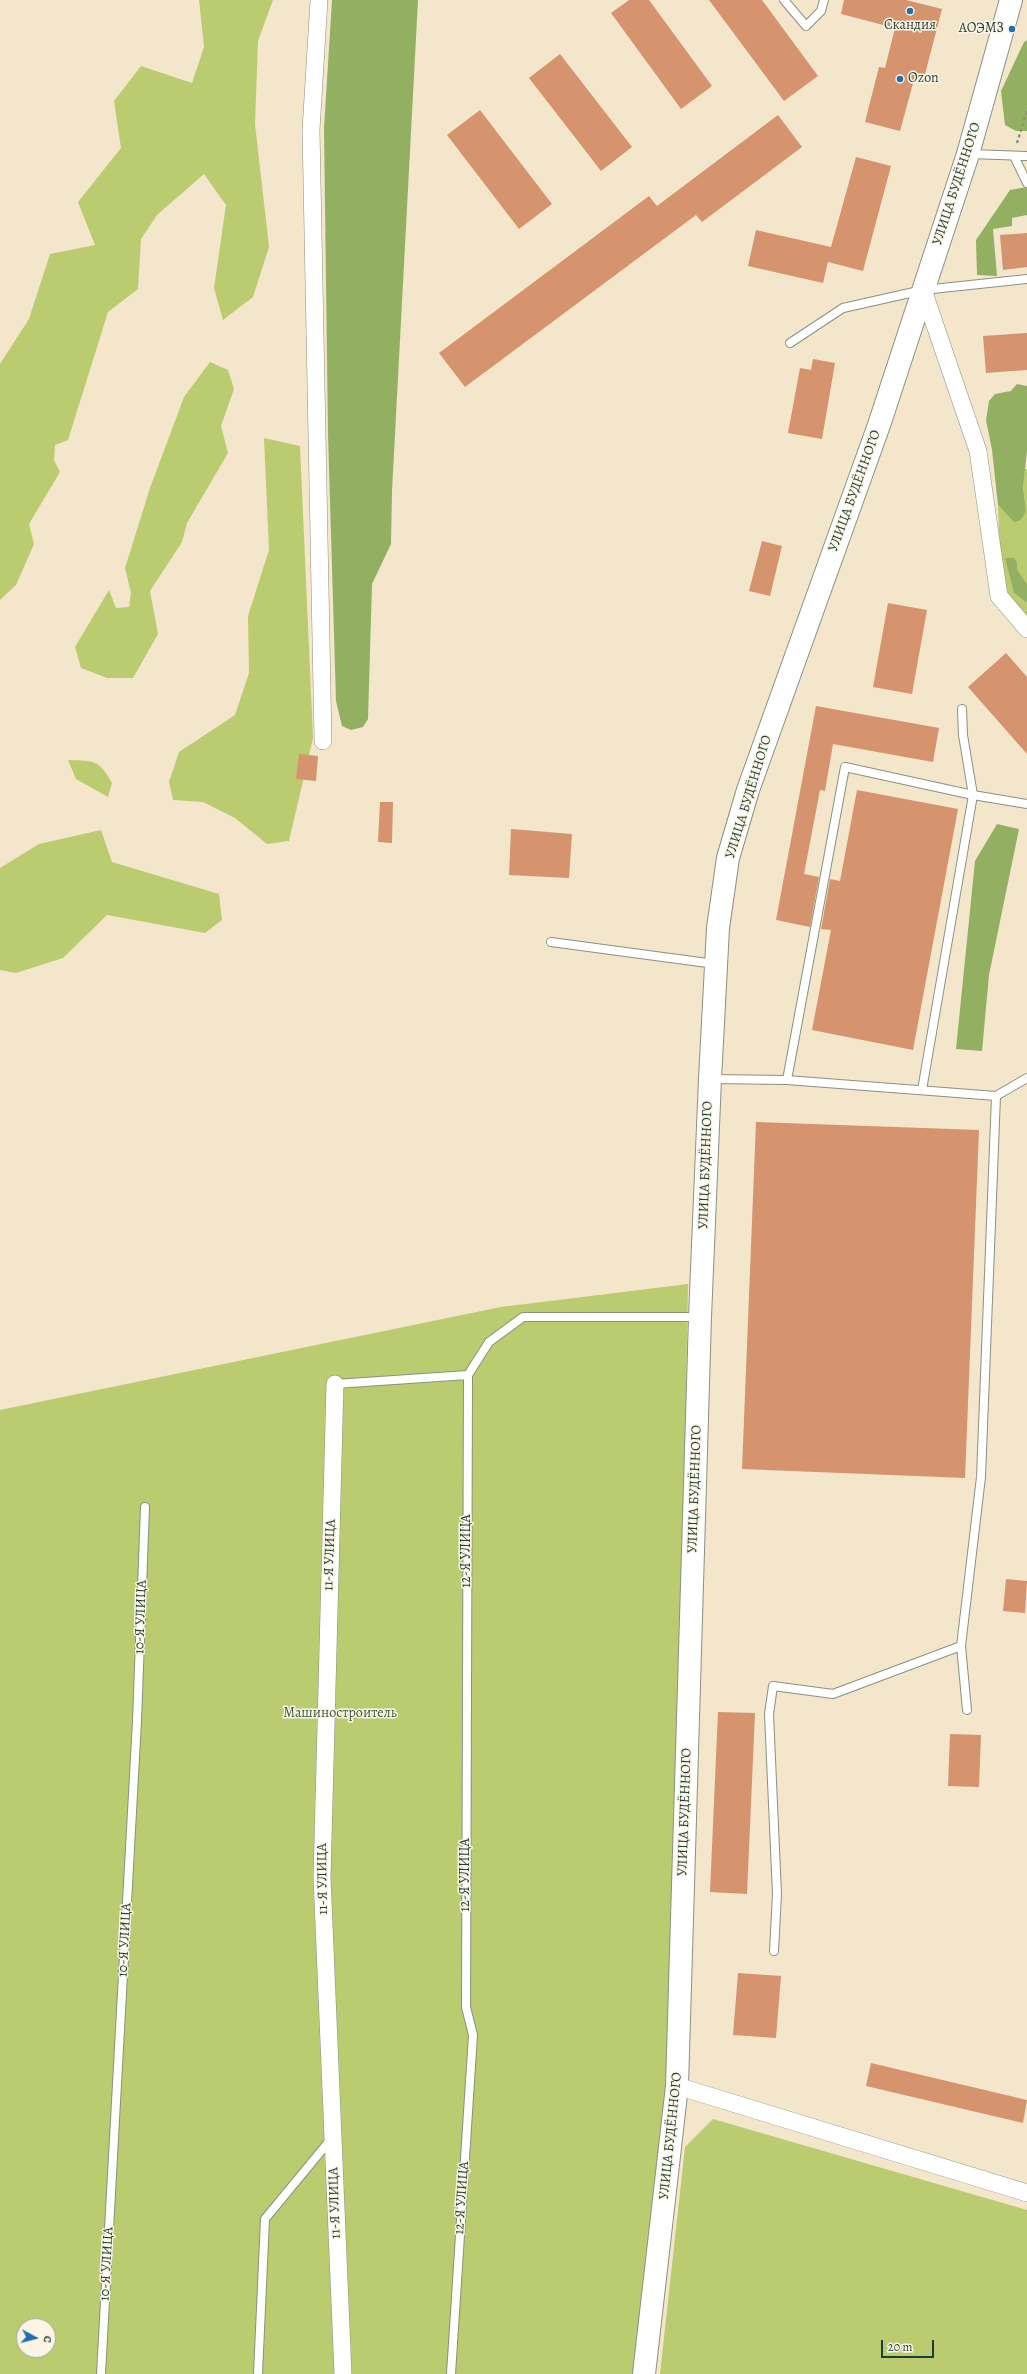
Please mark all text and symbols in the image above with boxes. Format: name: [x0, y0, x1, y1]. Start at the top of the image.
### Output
marker: Скандия: [905, 6, 915, 16]
place label: Скандия: [884, 18, 936, 34]
place label: АОЭМЗ: [959, 21, 1004, 37]
marker: АОЭМЗ: [1007, 24, 1017, 34]
place label: Ozon: [908, 71, 939, 87]
marker: Ozon: [895, 74, 905, 84]
street label: УЛИЦА БУДЁННОГО: [929, 120, 985, 248]
street label: УЛИЦА БУДЁННОГО: [825, 428, 885, 554]
street label: УЛИЦА БУДЁННОГО: [722, 733, 776, 861]
street label: УЛИЦА БУДЁННОГО: [695, 1101, 717, 1229]
street label: УЛИЦА БУДЁННОГО: [684, 1425, 706, 1553]
street label: 12-Я УЛИЦА: [459, 1514, 475, 1588]
street label: 11-Я УЛИЦА: [320, 1519, 340, 1591]
street label: 10-Я УЛИЦА: [131, 1580, 151, 1654]
park label: Машиностроитель: [283, 1706, 397, 1722]
street label: УЛИЦА БУДЁННОГО: [674, 1748, 696, 1876]
street label: 12-Я УЛИЦА: [458, 1838, 474, 1912]
street label: 11-Я УЛИЦА: [314, 1843, 332, 1915]
street label: 10-Я УЛИЦА: [115, 1902, 135, 1978]
street label: УЛИЦА БУДЁННОГО: [656, 2071, 686, 2201]
street label: 12-Я УЛИЦА: [451, 2161, 473, 2235]
street label: 11-Я УЛИЦА: [325, 2167, 345, 2239]
street label: 10-Я УЛИЦА: [97, 2226, 117, 2302]
north arrow: [16, 2318, 56, 2358]
scale bar: [883, 2332, 936, 2358]
text: С: [40, 2335, 55, 2344]
text: 20 m: [888, 2339, 912, 2355]

